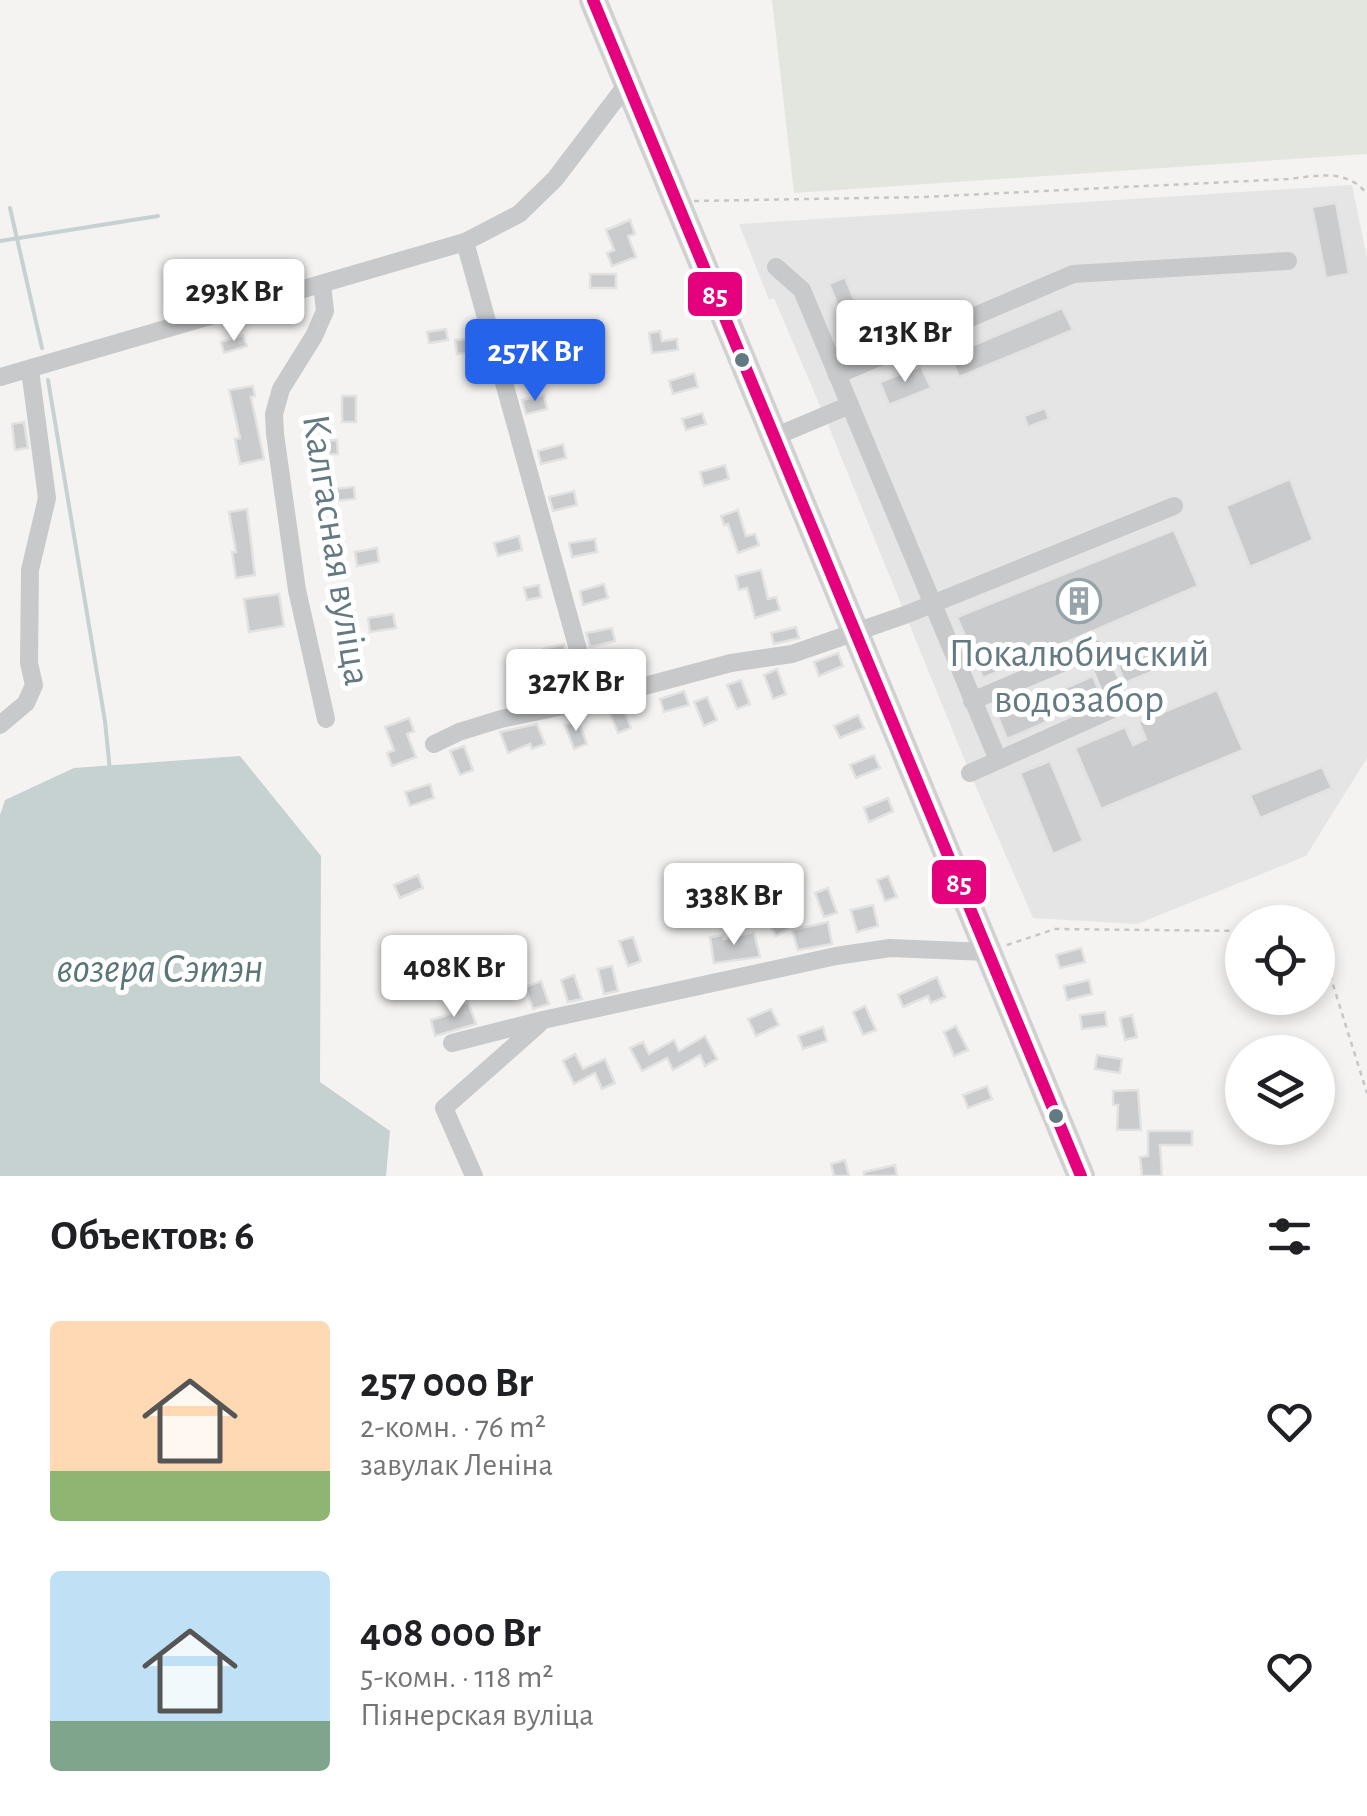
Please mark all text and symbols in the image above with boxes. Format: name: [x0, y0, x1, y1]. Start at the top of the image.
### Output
pin: 293K Br: [142, 259, 326, 344]
line badge: 85: [686, 270, 744, 318]
text: 293K Br: [185, 275, 283, 307]
text: 85: [702, 282, 728, 310]
pin: 213K Br: [813, 300, 997, 385]
text: 213K Br: [858, 316, 952, 348]
pin: 257K Br: [443, 319, 627, 404]
text: 257K Br: [487, 335, 583, 367]
unlabelled marker: [732, 350, 752, 370]
street label: Калгасная вуліца: [295, 412, 377, 688]
building icon: Покалюбичский водозабор: [1056, 578, 1102, 624]
place label: Покалюбичский водозабор: [948, 634, 1210, 720]
pin: 327K Br: [484, 649, 668, 734]
text: 327K Br: [528, 665, 624, 697]
line badge: 85: [930, 858, 988, 906]
pin: 338K Br: [642, 863, 826, 948]
text: 85: [946, 870, 972, 898]
text: 338K Br: [686, 879, 782, 911]
map controls: [1225, 905, 1335, 1145]
button: locate: [1225, 905, 1335, 1015]
pin: 408K Br: [362, 935, 546, 1020]
water label: возера Сэтэн: [57, 948, 263, 991]
text: 408K Br: [403, 951, 505, 983]
button: layers: [1225, 1035, 1335, 1145]
unlabelled marker: [1046, 1106, 1066, 1126]
icon: filters: [1262, 1209, 1317, 1264]
text: Объектов: 6: [50, 1215, 254, 1257]
icon: home: [130, 1361, 250, 1481]
text: 257 000 Br: [360, 1362, 533, 1404]
icon: heart: [1262, 1394, 1317, 1449]
text: 2-комн. · 76 m²: [360, 1411, 546, 1443]
text: завулак Леніна: [360, 1449, 553, 1481]
icon: home: [130, 1611, 250, 1731]
text: 408 000 Br: [360, 1612, 541, 1654]
icon: heart: [1262, 1644, 1317, 1699]
text: 5-комн. · 118 m²: [360, 1661, 554, 1693]
text: Піянерская вуліца: [360, 1699, 594, 1731]

